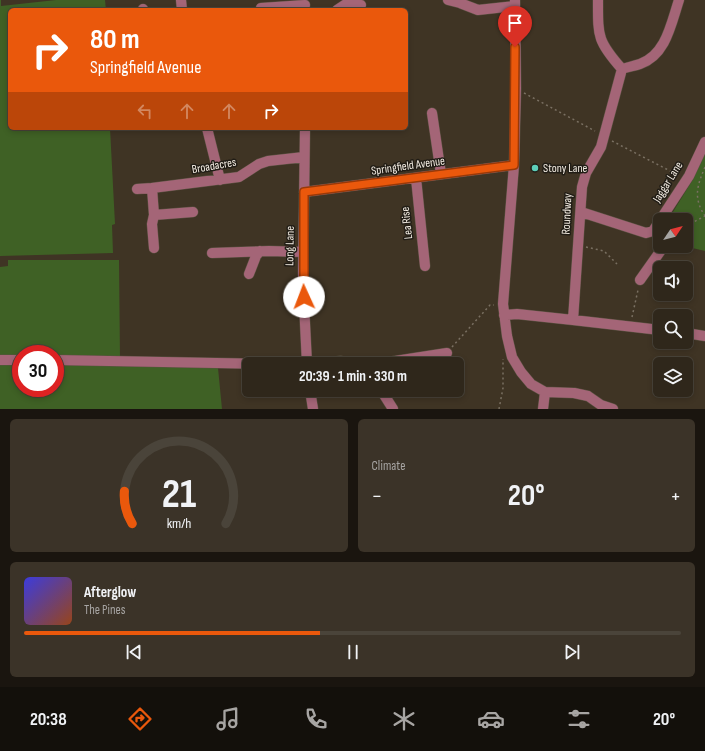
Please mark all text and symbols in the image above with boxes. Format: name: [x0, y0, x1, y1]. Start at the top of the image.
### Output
pin: [498, 6, 532, 47]
icon: arrive: [504, 12, 526, 34]
text: 80 m: [90, 23, 139, 56]
icon: right: [24, 24, 76, 76]
text: Springfield Avenue: [90, 57, 201, 78]
icon: left: [134, 100, 156, 122]
icon: ahead: [176, 100, 198, 122]
icon: ahead: [218, 100, 240, 122]
icon: right: [260, 100, 282, 122]
street label: Springfield Avenue: [370, 153, 446, 179]
street label: Broadacres: [191, 155, 237, 177]
street label: Jaggar Lane: [649, 159, 687, 206]
place label: Stony Lane: [543, 161, 588, 176]
marker: Stony Lane: [530, 163, 540, 173]
street label: Roundway: [558, 193, 576, 235]
street label: Lea Rise: [398, 206, 416, 240]
north arrow: [653, 213, 693, 253]
map controls: [653, 213, 693, 397]
street label: Long Lane: [282, 226, 298, 266]
button: sound: [653, 261, 693, 301]
position arrow: [283, 276, 325, 318]
button: search: [653, 309, 693, 349]
speed limit sign: 30: [12, 345, 64, 397]
button: layers: [653, 357, 693, 397]
text: 20:39 · 1 min · 330 m: [299, 367, 407, 386]
text: Climate: [372, 458, 405, 474]
text: 21: [161, 469, 196, 518]
text: 20°: [508, 478, 545, 514]
text: −: [372, 483, 382, 510]
text: +: [670, 483, 681, 510]
text: km/h: [166, 514, 191, 531]
text: Afterglow: [84, 583, 136, 602]
text: The Pines: [84, 602, 125, 618]
icon: previous: [123, 641, 145, 663]
icon: pause: [342, 641, 364, 663]
icon: next: [561, 641, 583, 663]
icon: directions: [126, 705, 154, 733]
icon: music: [214, 705, 242, 733]
icon: phone: [302, 705, 330, 733]
icon: climate: [390, 705, 418, 733]
icon: car: [477, 705, 505, 733]
icon: filters: [565, 705, 593, 733]
text: 20:38: [30, 709, 67, 730]
text: 20°: [653, 709, 675, 730]

